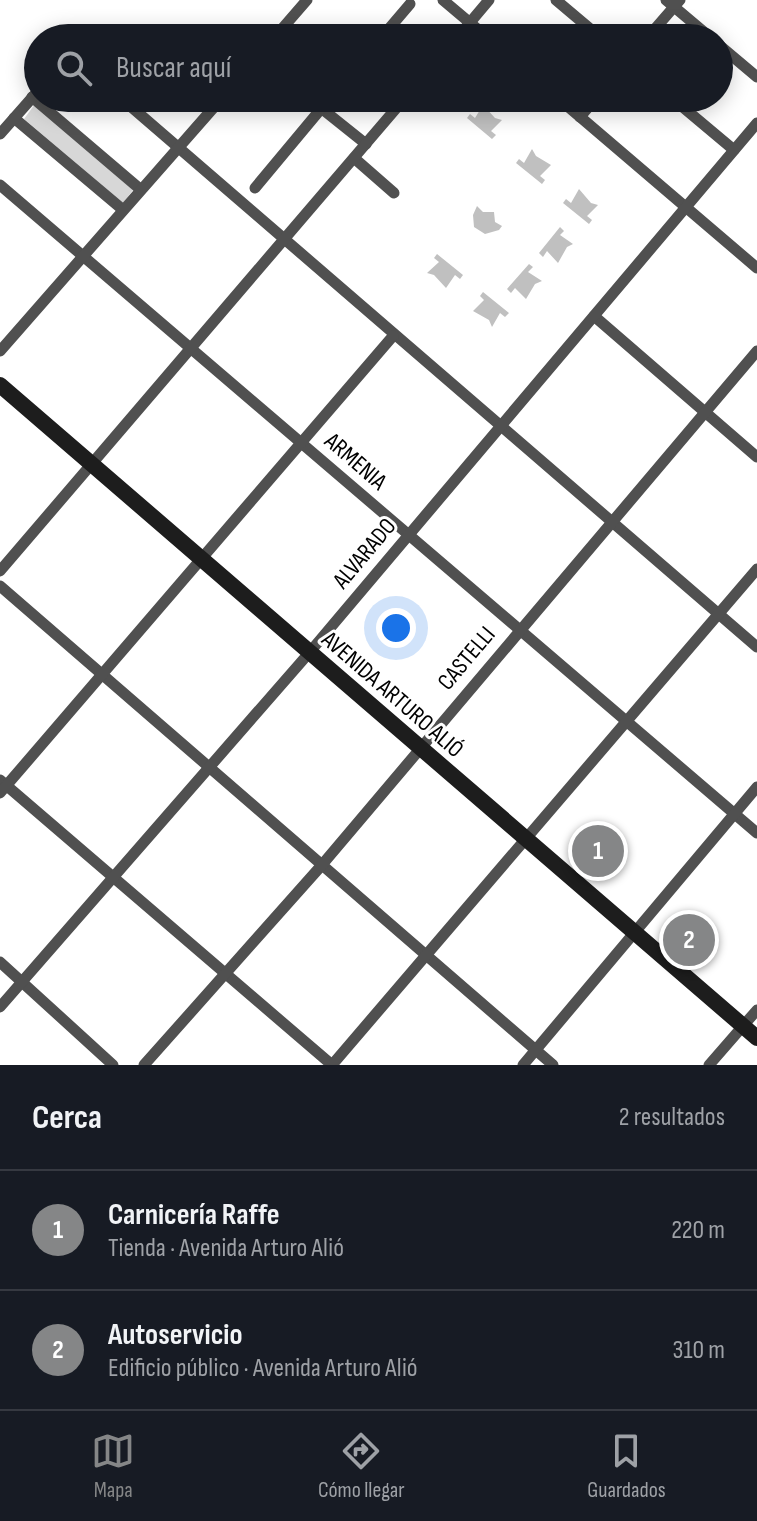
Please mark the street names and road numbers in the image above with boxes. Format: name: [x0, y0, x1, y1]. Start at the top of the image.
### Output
street label: ARMENIA: [318, 426, 393, 497]
street label: ALVARADO: [326, 512, 402, 595]
street label: CASTELLI: [431, 621, 501, 696]
street label: AVENIDA ARTURO ALIÓ: [315, 624, 469, 764]

